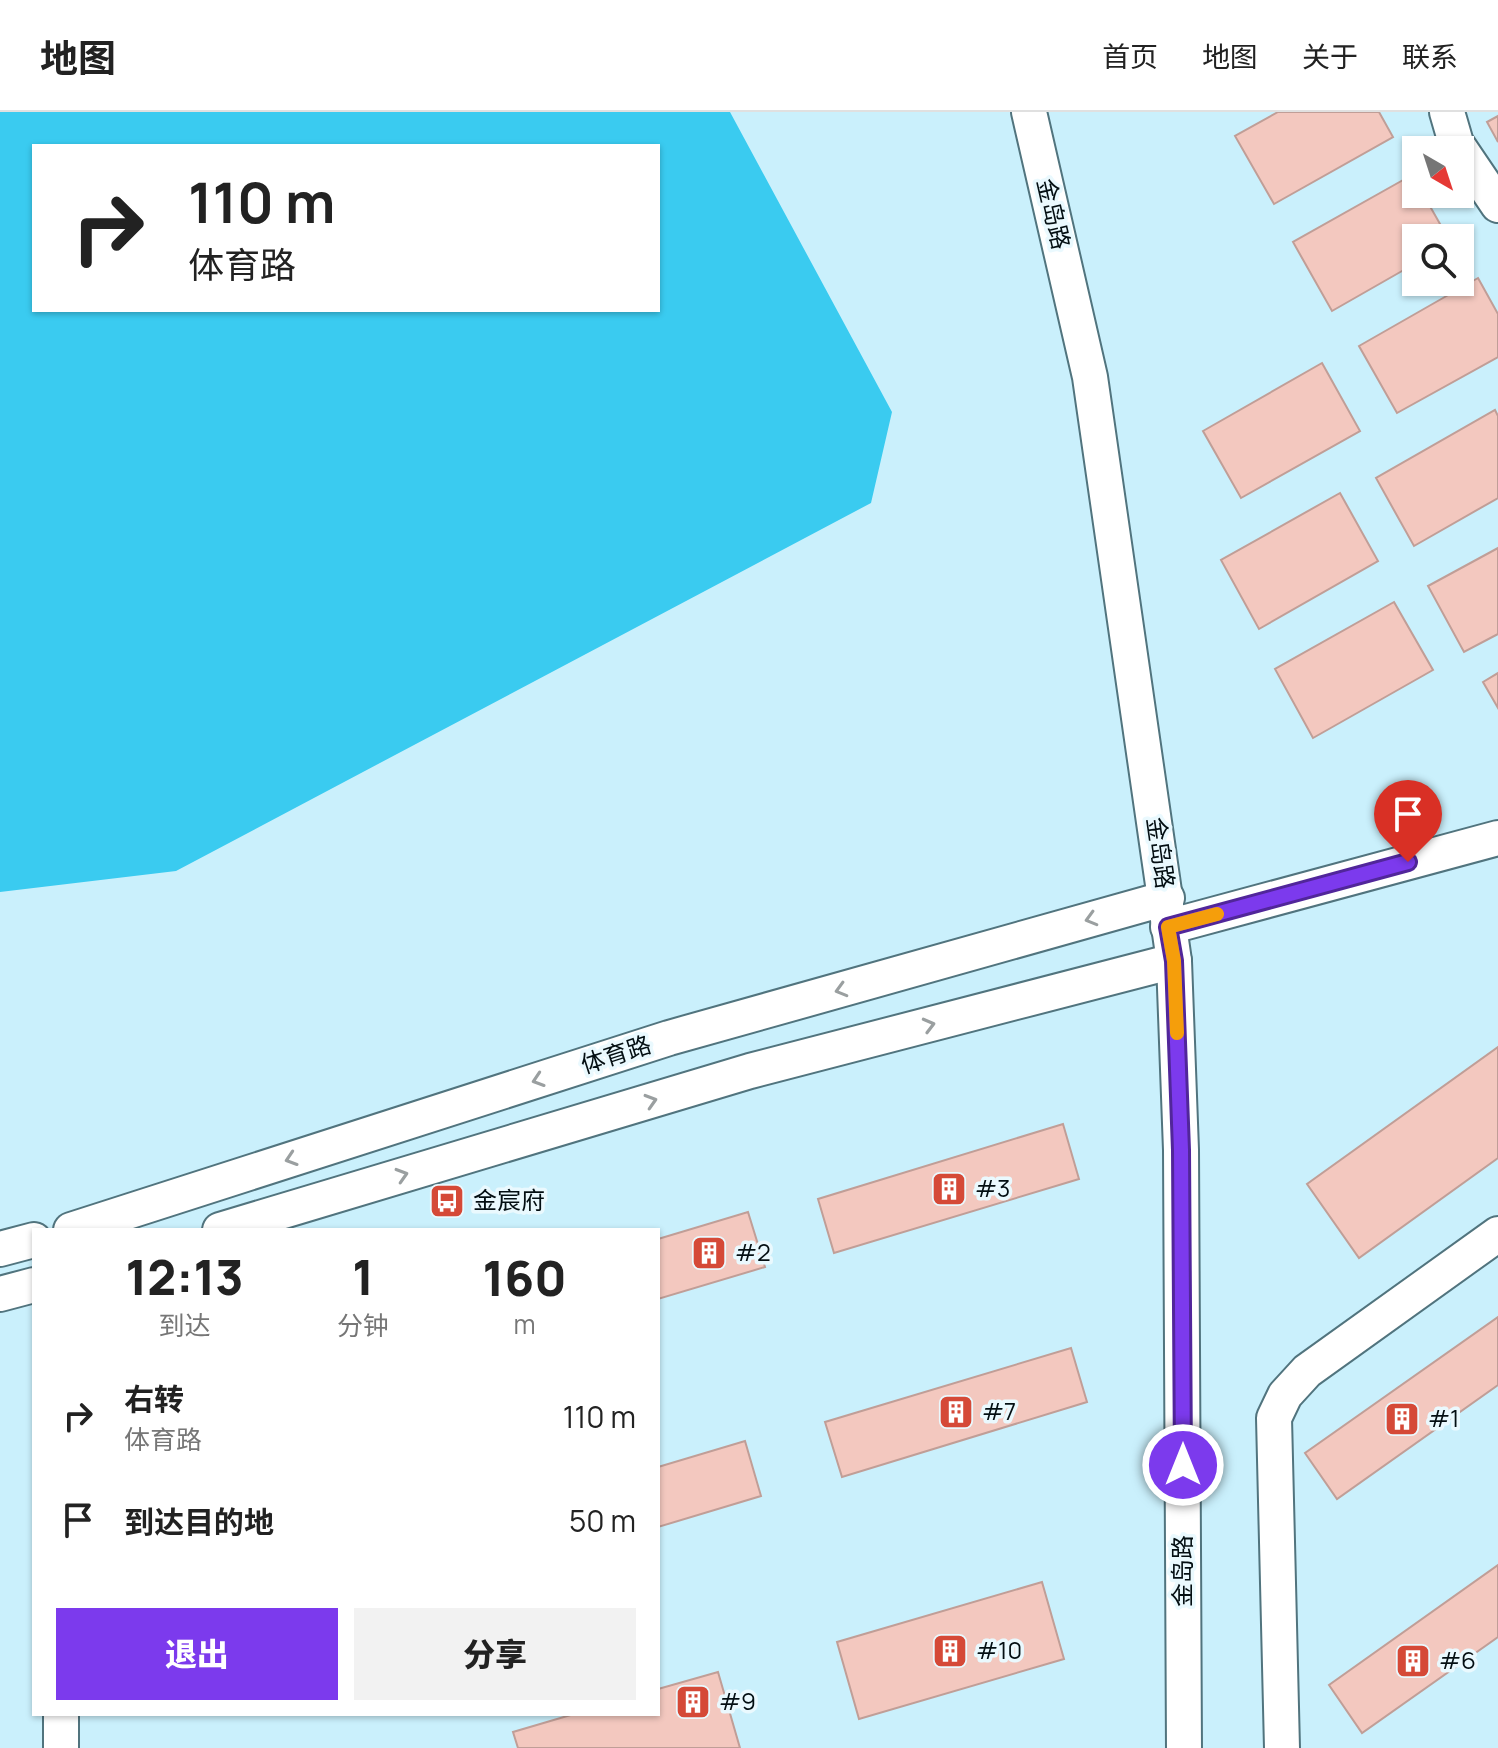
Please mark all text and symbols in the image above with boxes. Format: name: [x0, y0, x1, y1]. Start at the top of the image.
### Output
text: 地图: [40, 31, 116, 83]
text: 首页: [1102, 37, 1158, 75]
text: 地图: [1202, 37, 1258, 75]
text: 关于: [1302, 37, 1358, 75]
text: 联系: [1402, 37, 1458, 75]
north arrow: [1402, 136, 1474, 208]
map controls: [1402, 136, 1474, 296]
text: 110 m: [188, 163, 335, 240]
street label: 金岛路: [1030, 175, 1079, 252]
icon: right: [56, 176, 160, 280]
button: search: [1402, 224, 1474, 296]
text: 体育路: [188, 240, 296, 289]
pin: [1374, 780, 1442, 862]
icon: arrive: [1386, 792, 1430, 836]
street label: 金岛路: [1140, 815, 1183, 891]
one-way arrow: [1085, 910, 1099, 927]
one-way arrow: [835, 981, 849, 997]
one-way arrow: [922, 1017, 936, 1034]
street label: 体育路: [576, 1027, 655, 1080]
one-way arrow: [532, 1071, 546, 1087]
one-way arrow: [644, 1094, 658, 1110]
one-way arrow: [285, 1150, 299, 1166]
one-way arrow: [395, 1168, 409, 1184]
building icon: #3: [930, 1170, 968, 1208]
place label: #3: [975, 1171, 1010, 1204]
bus stop icon: 金宸府: [428, 1182, 466, 1220]
place label: 金宸府: [473, 1183, 545, 1216]
building icon: #2: [690, 1234, 728, 1272]
place label: #2: [735, 1235, 771, 1268]
text: 12:13: [125, 1244, 244, 1309]
text: 1: [352, 1244, 374, 1309]
text: 160: [483, 1245, 567, 1310]
text: m: [513, 1306, 536, 1342]
text: 到达: [159, 1307, 211, 1343]
text: 分钟: [337, 1307, 389, 1343]
text: 右转: [124, 1378, 184, 1419]
building icon: #7: [937, 1393, 975, 1431]
icon: right: [56, 1394, 100, 1438]
place label: #7: [982, 1394, 1016, 1427]
text: 110 m: [563, 1396, 636, 1437]
building icon: #1: [1383, 1400, 1421, 1438]
place label: #1: [1428, 1401, 1459, 1434]
text: 体育路: [124, 1421, 202, 1457]
position arrow: [1141, 1423, 1225, 1507]
icon: arrive: [56, 1498, 100, 1542]
text: 50 m: [569, 1500, 636, 1541]
text: 到达目的地: [124, 1501, 274, 1542]
street label: 金岛路: [1165, 1535, 1198, 1607]
button: 退出: [56, 1608, 338, 1700]
button: 分享: [354, 1608, 636, 1700]
building icon: #10: [931, 1632, 969, 1670]
place label: #10: [976, 1633, 1022, 1666]
building icon: #6: [1394, 1642, 1432, 1680]
place label: #6: [1439, 1643, 1476, 1676]
building icon: #9: [674, 1683, 712, 1721]
place label: #9: [719, 1684, 756, 1717]

